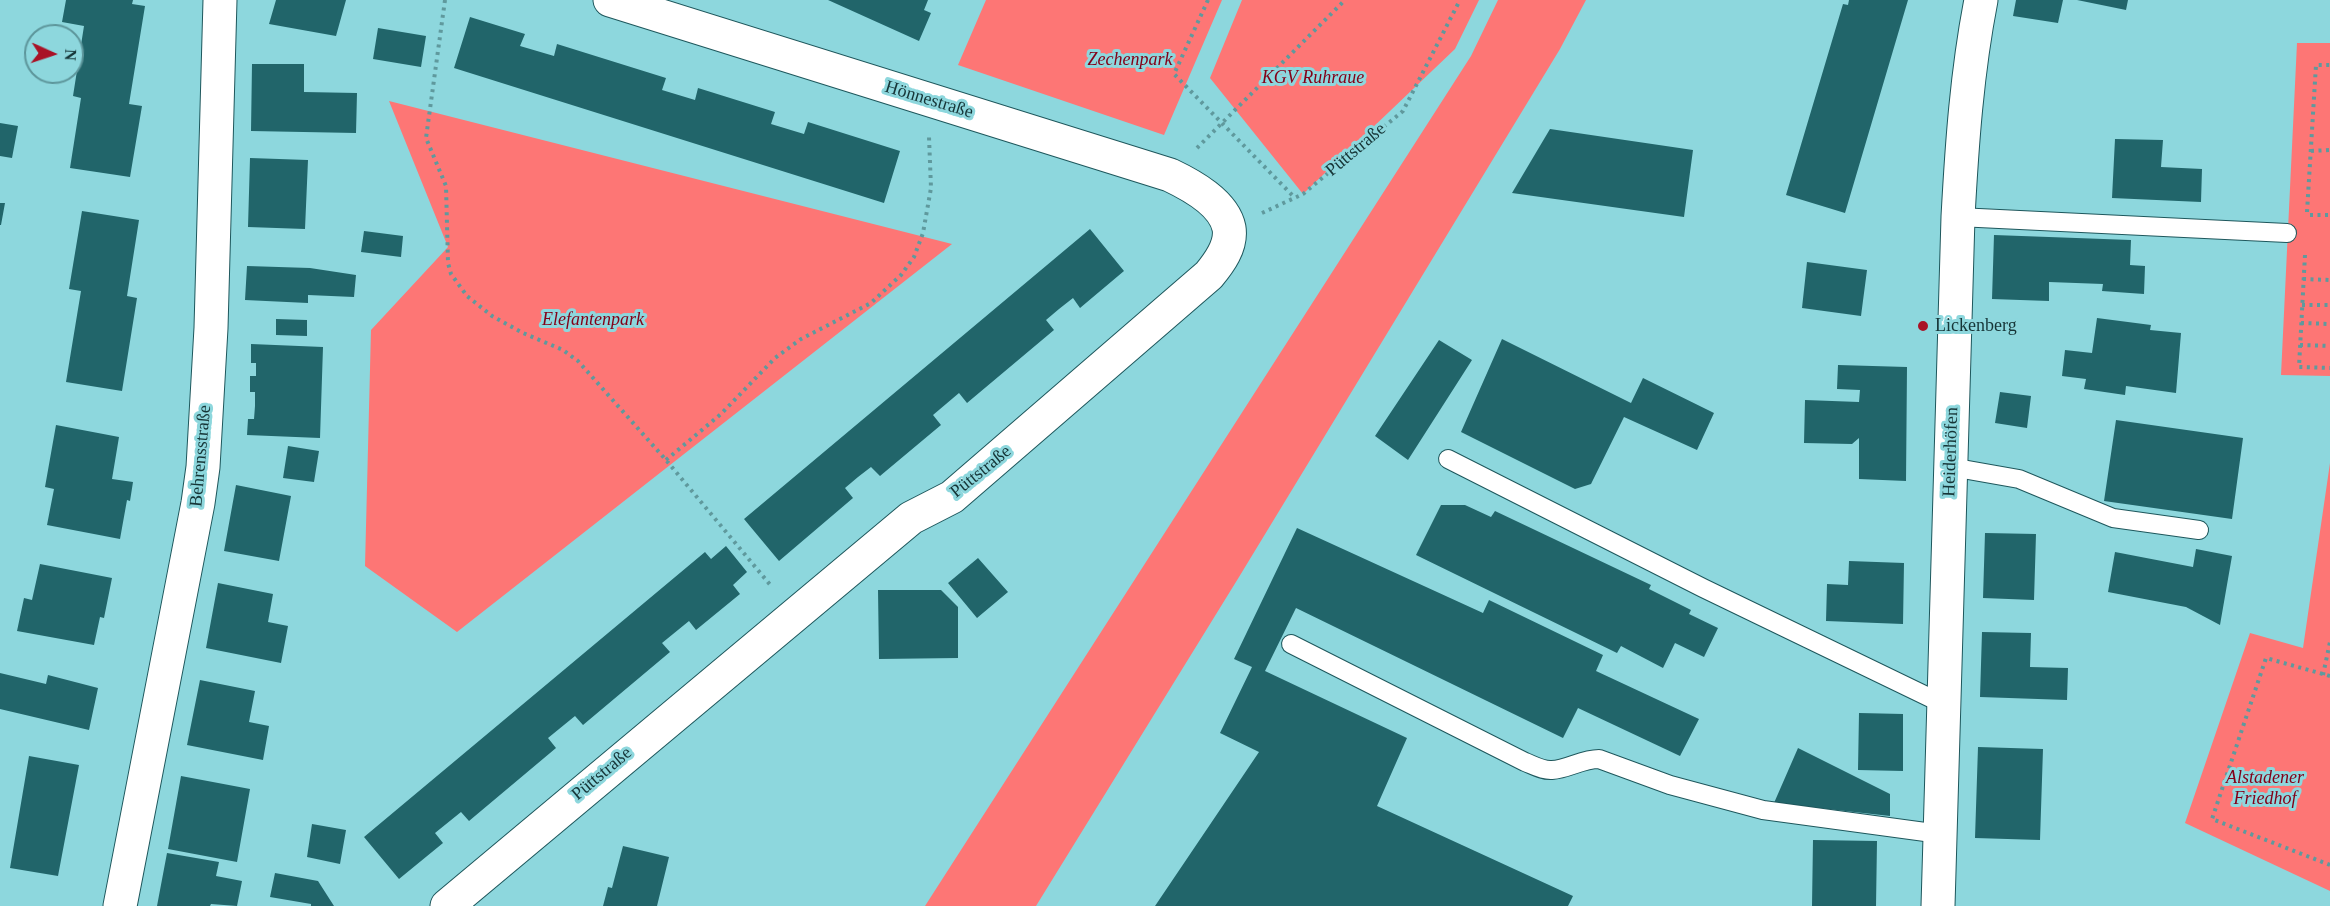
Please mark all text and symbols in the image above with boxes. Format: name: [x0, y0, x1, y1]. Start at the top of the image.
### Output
north arrow: [24, 24, 84, 84]
text: N: [62, 49, 79, 61]
park label: Zechenpark: [1088, 49, 1172, 71]
park label: KGV Ruhraue: [1262, 67, 1364, 89]
street label: Hönnestraße: [882, 76, 976, 124]
street label: Püttstraße: [1321, 119, 1391, 181]
park label: Elefantenpark: [542, 309, 644, 331]
place label: Lickenberg: [1935, 315, 2017, 337]
marker: Lickenberg: [1916, 319, 1930, 333]
street label: Behrensstraße: [186, 404, 216, 508]
street label: Heiderhöfen: [1939, 407, 1963, 497]
street label: Püttstraße: [946, 441, 1016, 503]
street label: Püttstraße: [567, 743, 637, 805]
park label: Alstadener Friedhof: [2226, 767, 2304, 810]

